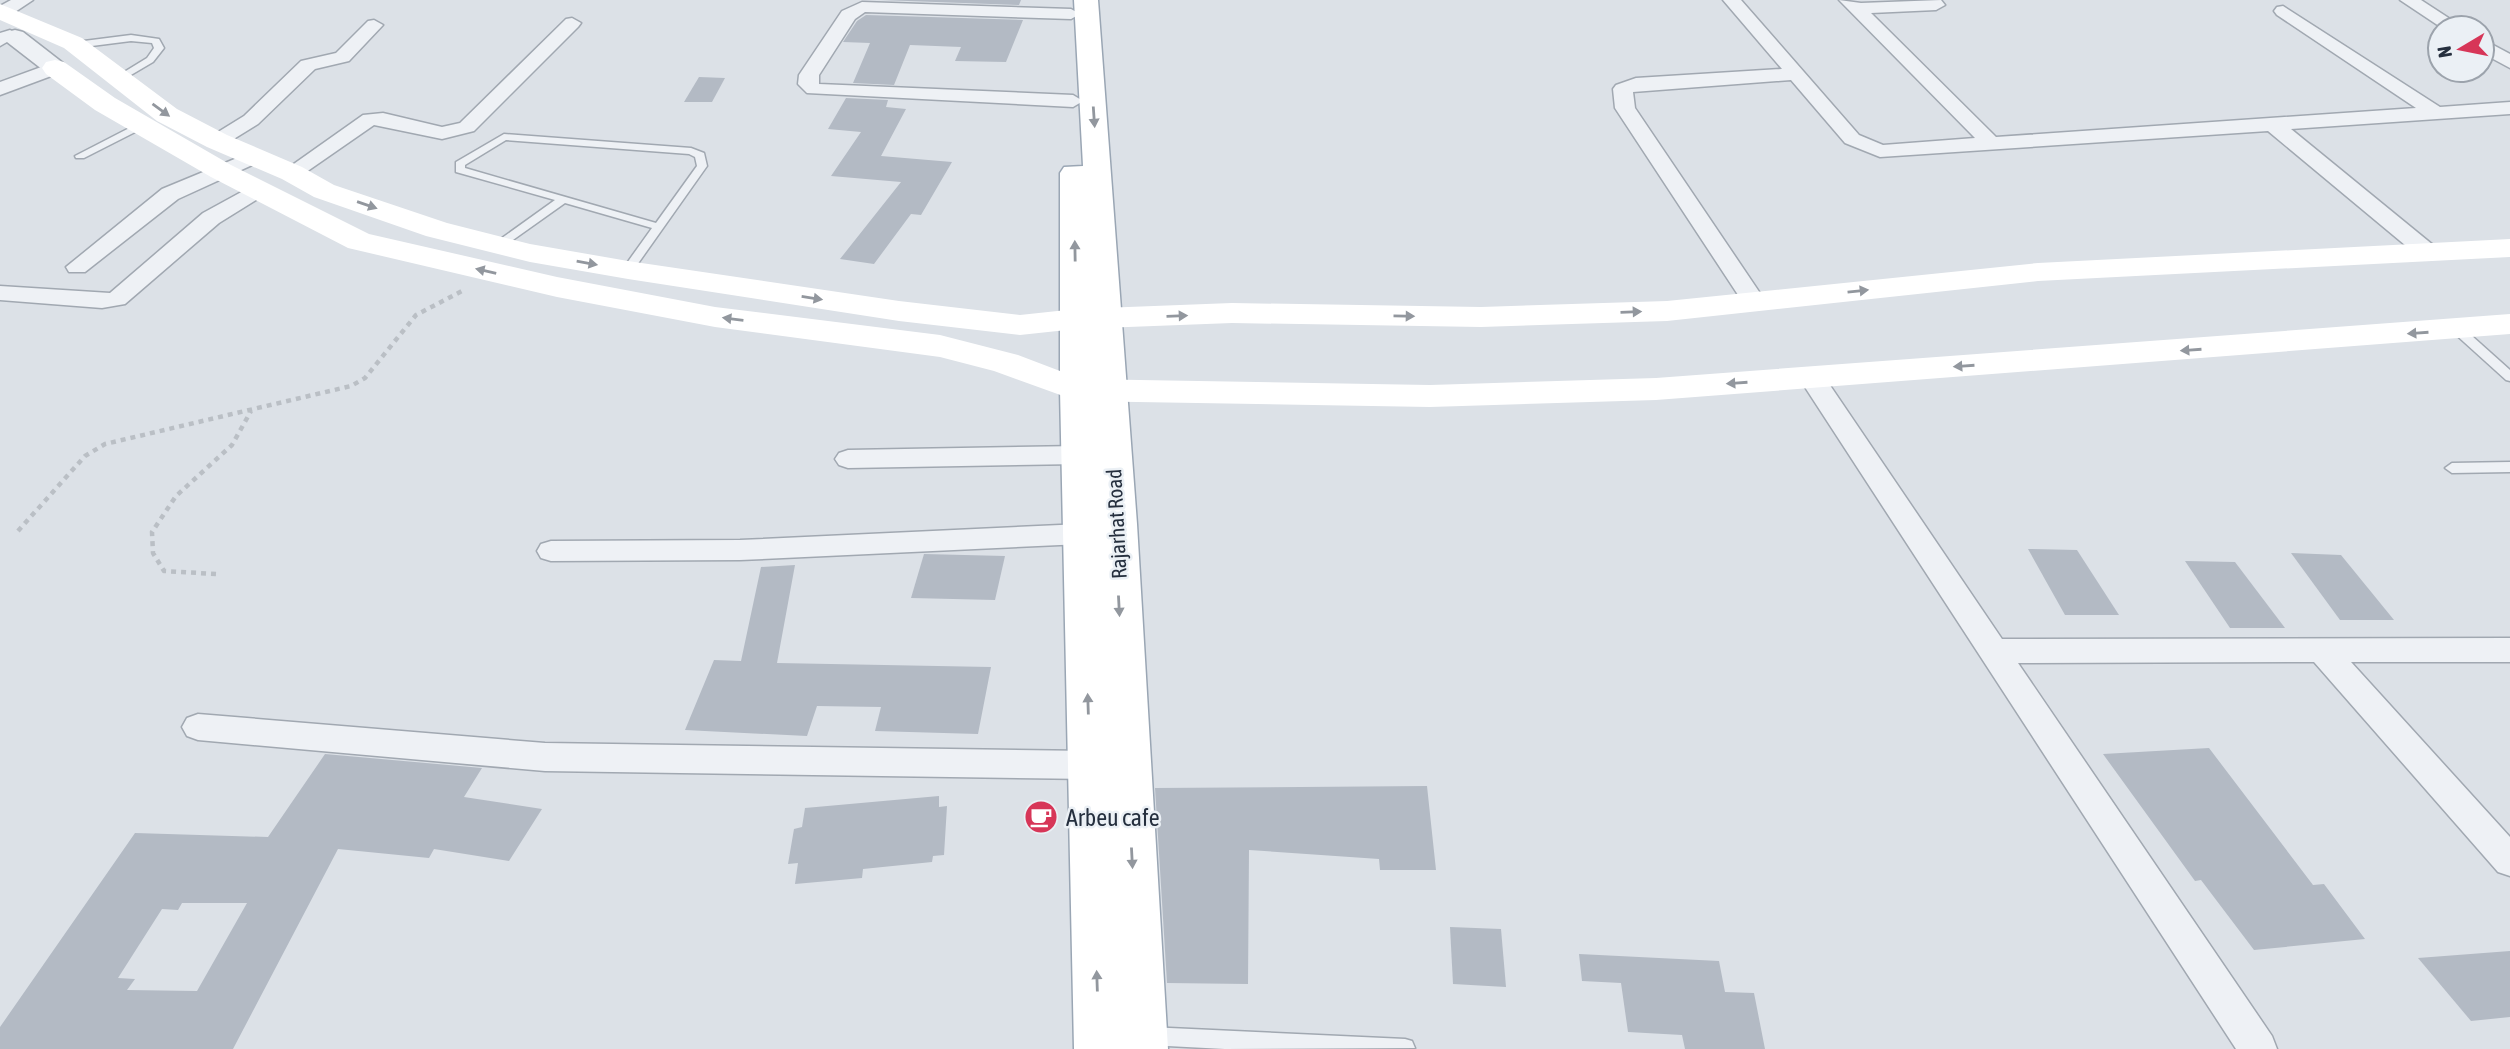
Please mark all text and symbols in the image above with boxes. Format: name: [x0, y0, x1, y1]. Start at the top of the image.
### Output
north arrow: [2426, 14, 2496, 84]
text: N: [2432, 45, 2456, 59]
one-way arrow: [152, 103, 170, 117]
one-way arrow: [1089, 106, 1100, 128]
one-way arrow: [357, 200, 378, 211]
one-way arrow: [1069, 239, 1081, 261]
one-way arrow: [576, 258, 598, 269]
one-way arrow: [474, 265, 496, 276]
one-way arrow: [1847, 285, 1869, 296]
one-way arrow: [801, 293, 823, 304]
one-way arrow: [1621, 307, 1643, 318]
one-way arrow: [1166, 310, 1188, 321]
one-way arrow: [1393, 310, 1415, 322]
one-way arrow: [722, 314, 744, 325]
one-way arrow: [2406, 328, 2428, 339]
one-way arrow: [2180, 345, 2202, 356]
one-way arrow: [1953, 361, 1975, 372]
one-way arrow: [1726, 378, 1748, 389]
street label: Rajarhat Road: [1101, 468, 1131, 580]
one-way arrow: [1114, 596, 1125, 618]
one-way arrow: [1082, 693, 1093, 715]
cafe icon: Arbeu cafe: [1022, 798, 1060, 836]
place label: Arbeu cafe: [1066, 804, 1160, 831]
one-way arrow: [1127, 847, 1138, 869]
one-way arrow: [1092, 970, 1103, 992]

